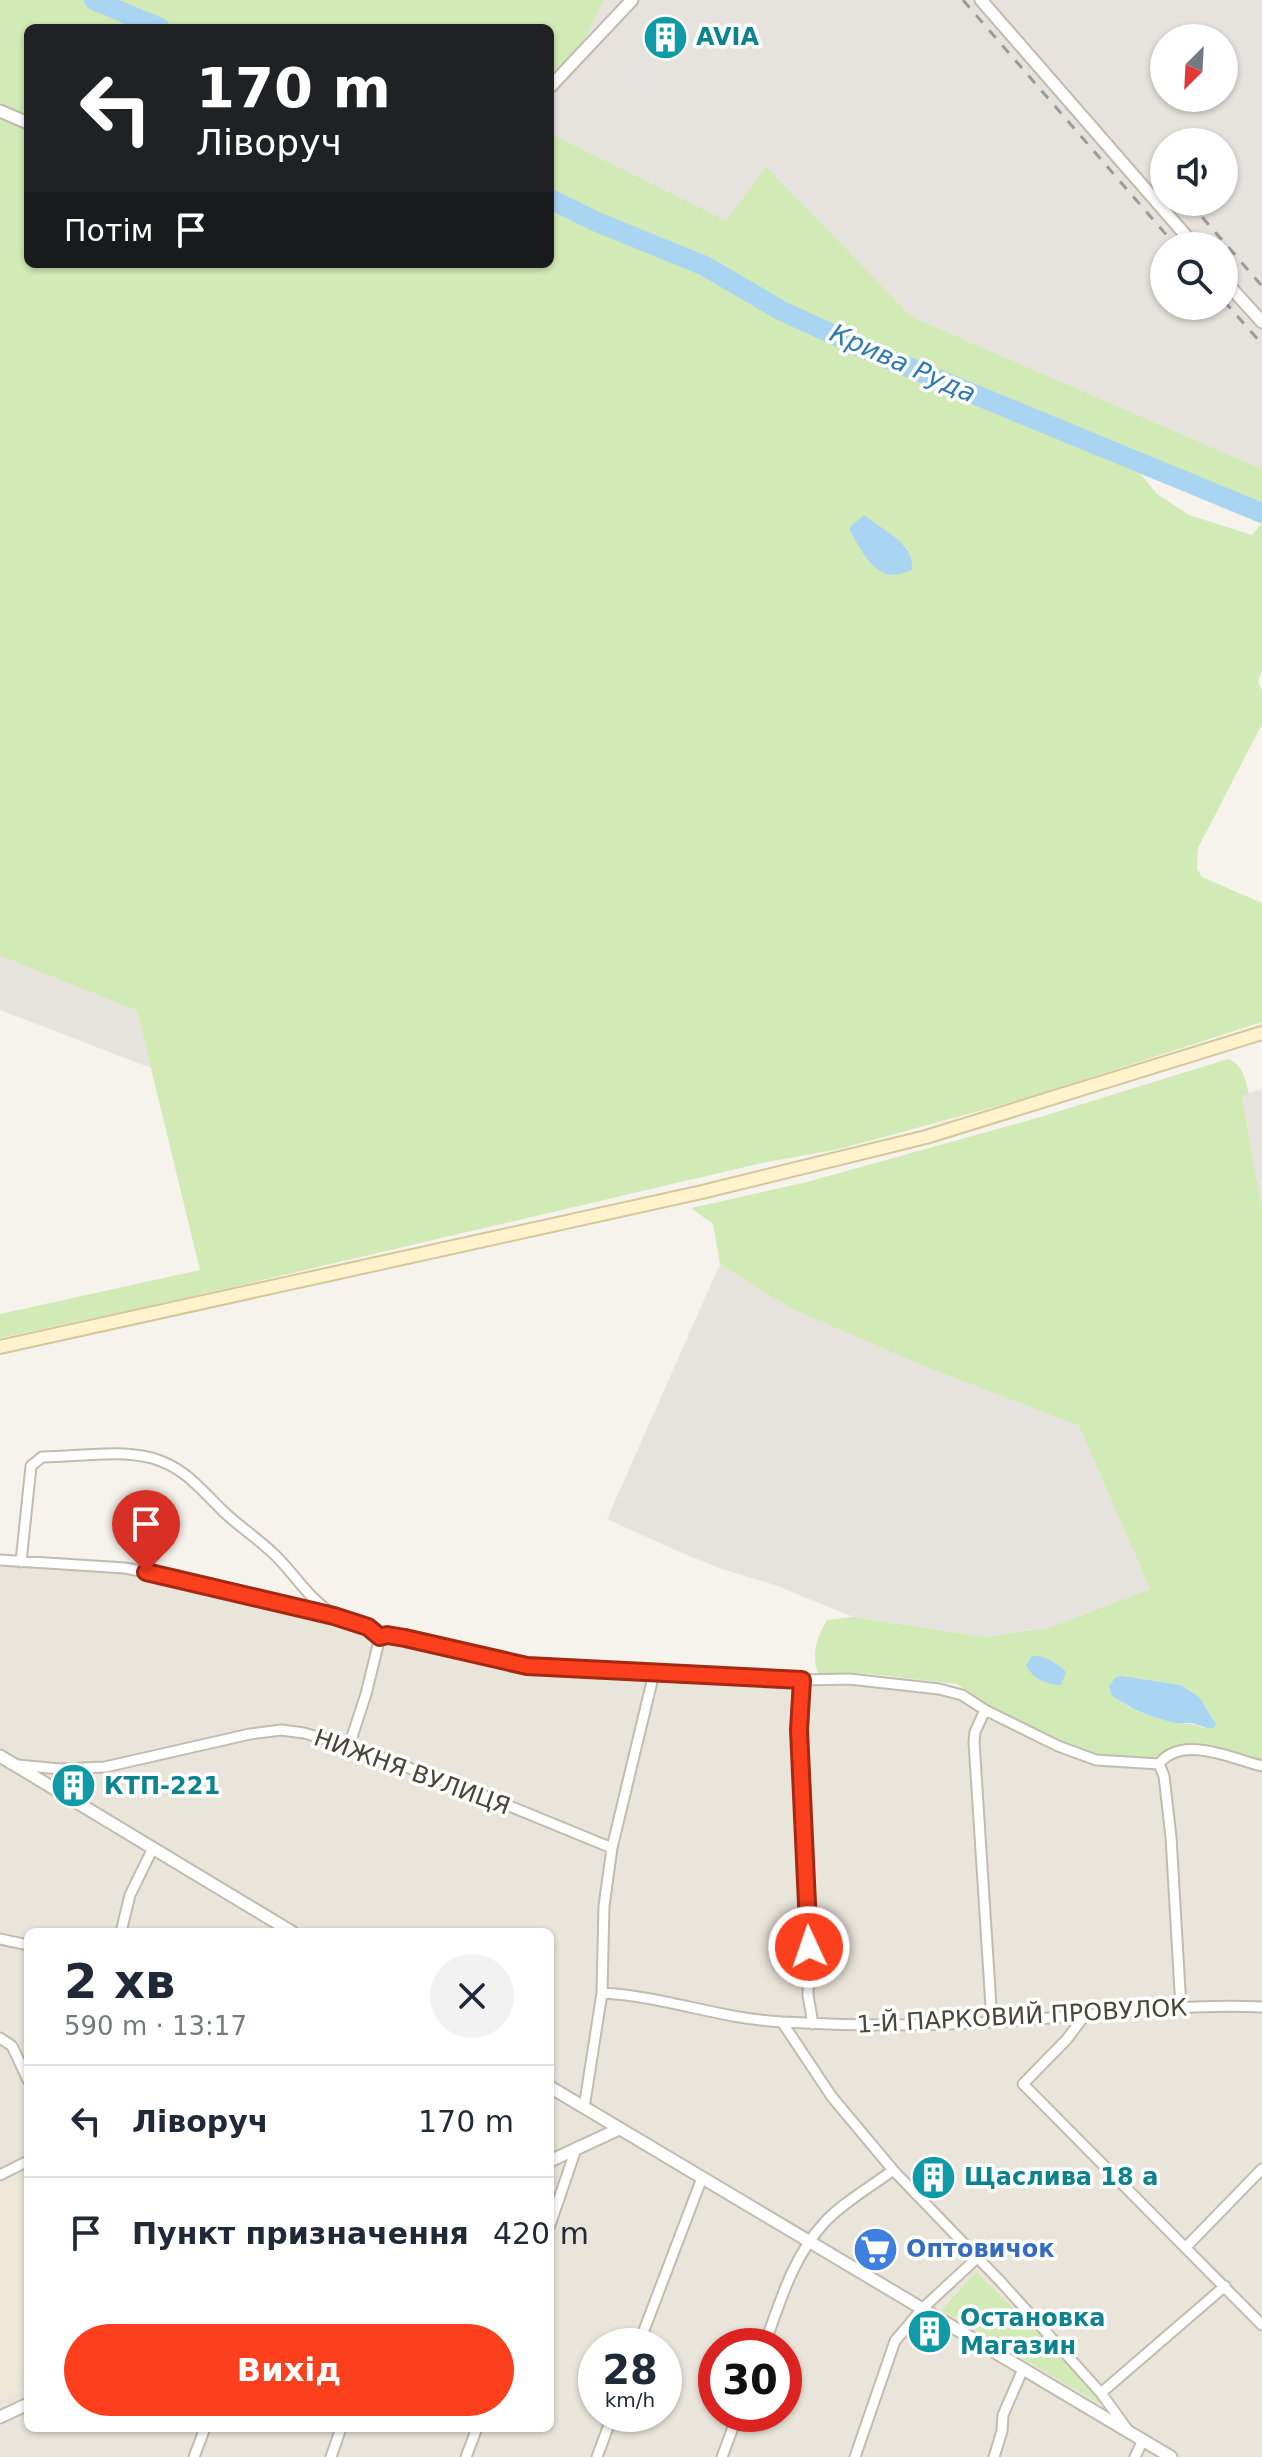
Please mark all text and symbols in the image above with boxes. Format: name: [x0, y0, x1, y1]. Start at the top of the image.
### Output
building icon: AVIA: [641, 13, 689, 61]
place label: AVIA: [696, 23, 759, 51]
north arrow: [1150, 24, 1238, 112]
map controls: [1150, 24, 1238, 320]
text: 170 m: [196, 55, 391, 120]
icon: left: [64, 56, 168, 160]
text: Ліворуч: [196, 122, 342, 163]
button: sound: [1150, 128, 1238, 216]
icon: arrive: [169, 208, 213, 252]
text: Потім: [64, 213, 153, 248]
button: search: [1150, 232, 1238, 320]
water label: Крива Руда: [825, 317, 981, 409]
pin: [112, 1490, 180, 1572]
icon: arrive: [124, 1502, 168, 1546]
street label: НИЖНЯ ВУЛИЦЯ: [310, 1724, 514, 1820]
building icon: КТП-221: [49, 1762, 97, 1810]
place label: КТП-221: [104, 1772, 220, 1800]
position arrow: [767, 1905, 851, 1989]
text: 2 хв: [64, 1953, 175, 2009]
button: close: [430, 1954, 514, 2038]
street label: 1-Й ПАРКОВИЙ ПРОВУЛОК: [856, 1992, 1188, 2039]
text: 590 m · 13:17: [64, 2011, 247, 2041]
icon: left: [64, 2099, 108, 2143]
text: Ліворуч: [132, 2104, 268, 2139]
text: 170 m: [418, 2104, 514, 2139]
building icon: Щаслива 18 а: [909, 2153, 957, 2201]
place label: Щаслива 18 а: [964, 2163, 1158, 2191]
icon: arrive: [64, 2211, 108, 2255]
text: Пункт призначення: [132, 2216, 469, 2251]
text: 420 m: [493, 2216, 589, 2251]
supermarket icon: Оптовичок: [851, 2225, 899, 2273]
place label: Оптовичок: [906, 2235, 1055, 2263]
place label: Остановка Магазин: [960, 2304, 1105, 2360]
building icon: Остановка Магазин: [905, 2308, 953, 2356]
button: Вихід: [64, 2324, 514, 2416]
speed limit sign: 30: [698, 2328, 802, 2432]
text: 28: [602, 2347, 658, 2393]
text: km/h: [605, 2388, 655, 2412]

